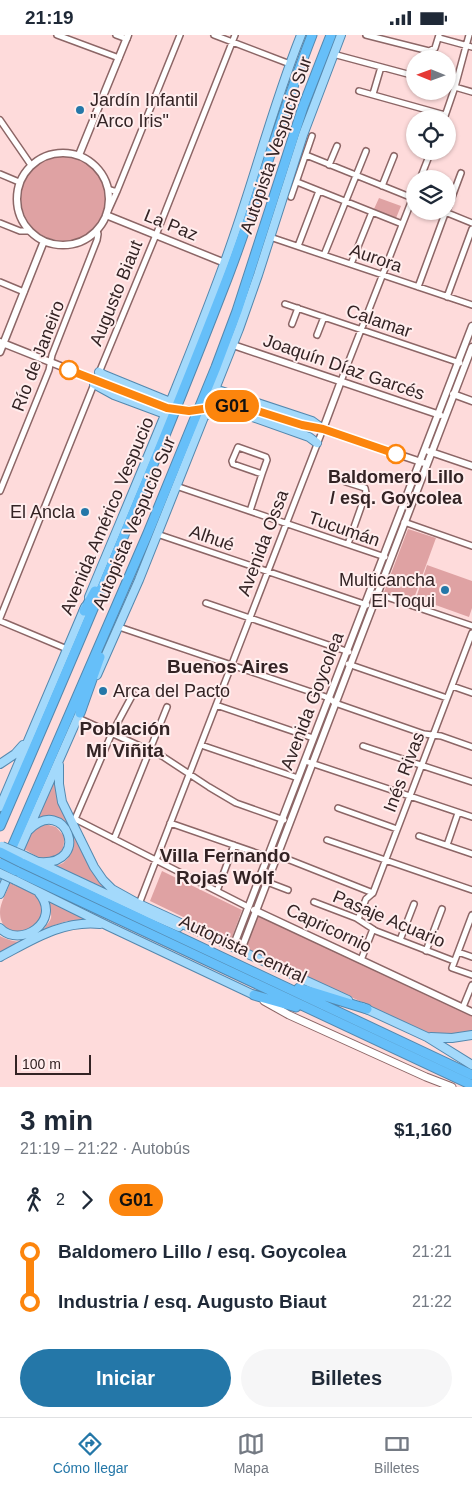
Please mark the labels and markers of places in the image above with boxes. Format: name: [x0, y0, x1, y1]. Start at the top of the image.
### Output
place label: Jardín Infantil "Arco Iris": [90, 90, 198, 131]
marker: Jardín Infantil "Arco Iris": [74, 104, 86, 116]
unlabelled marker: [59, 360, 79, 380]
marker: Baldomero Lillo / esq. Goycolea: [386, 444, 406, 464]
place label: Baldomero Lillo / esq. Goycolea: [328, 467, 464, 508]
place label: El Ancla: [10, 502, 76, 522]
marker: El Ancla: [79, 506, 91, 518]
place label: Multicancha El Toqui: [339, 570, 436, 611]
marker: Multicancha El Toqui: [439, 584, 451, 596]
place label: Arca del Pacto: [113, 681, 230, 701]
marker: Arca del Pacto: [97, 685, 109, 697]

